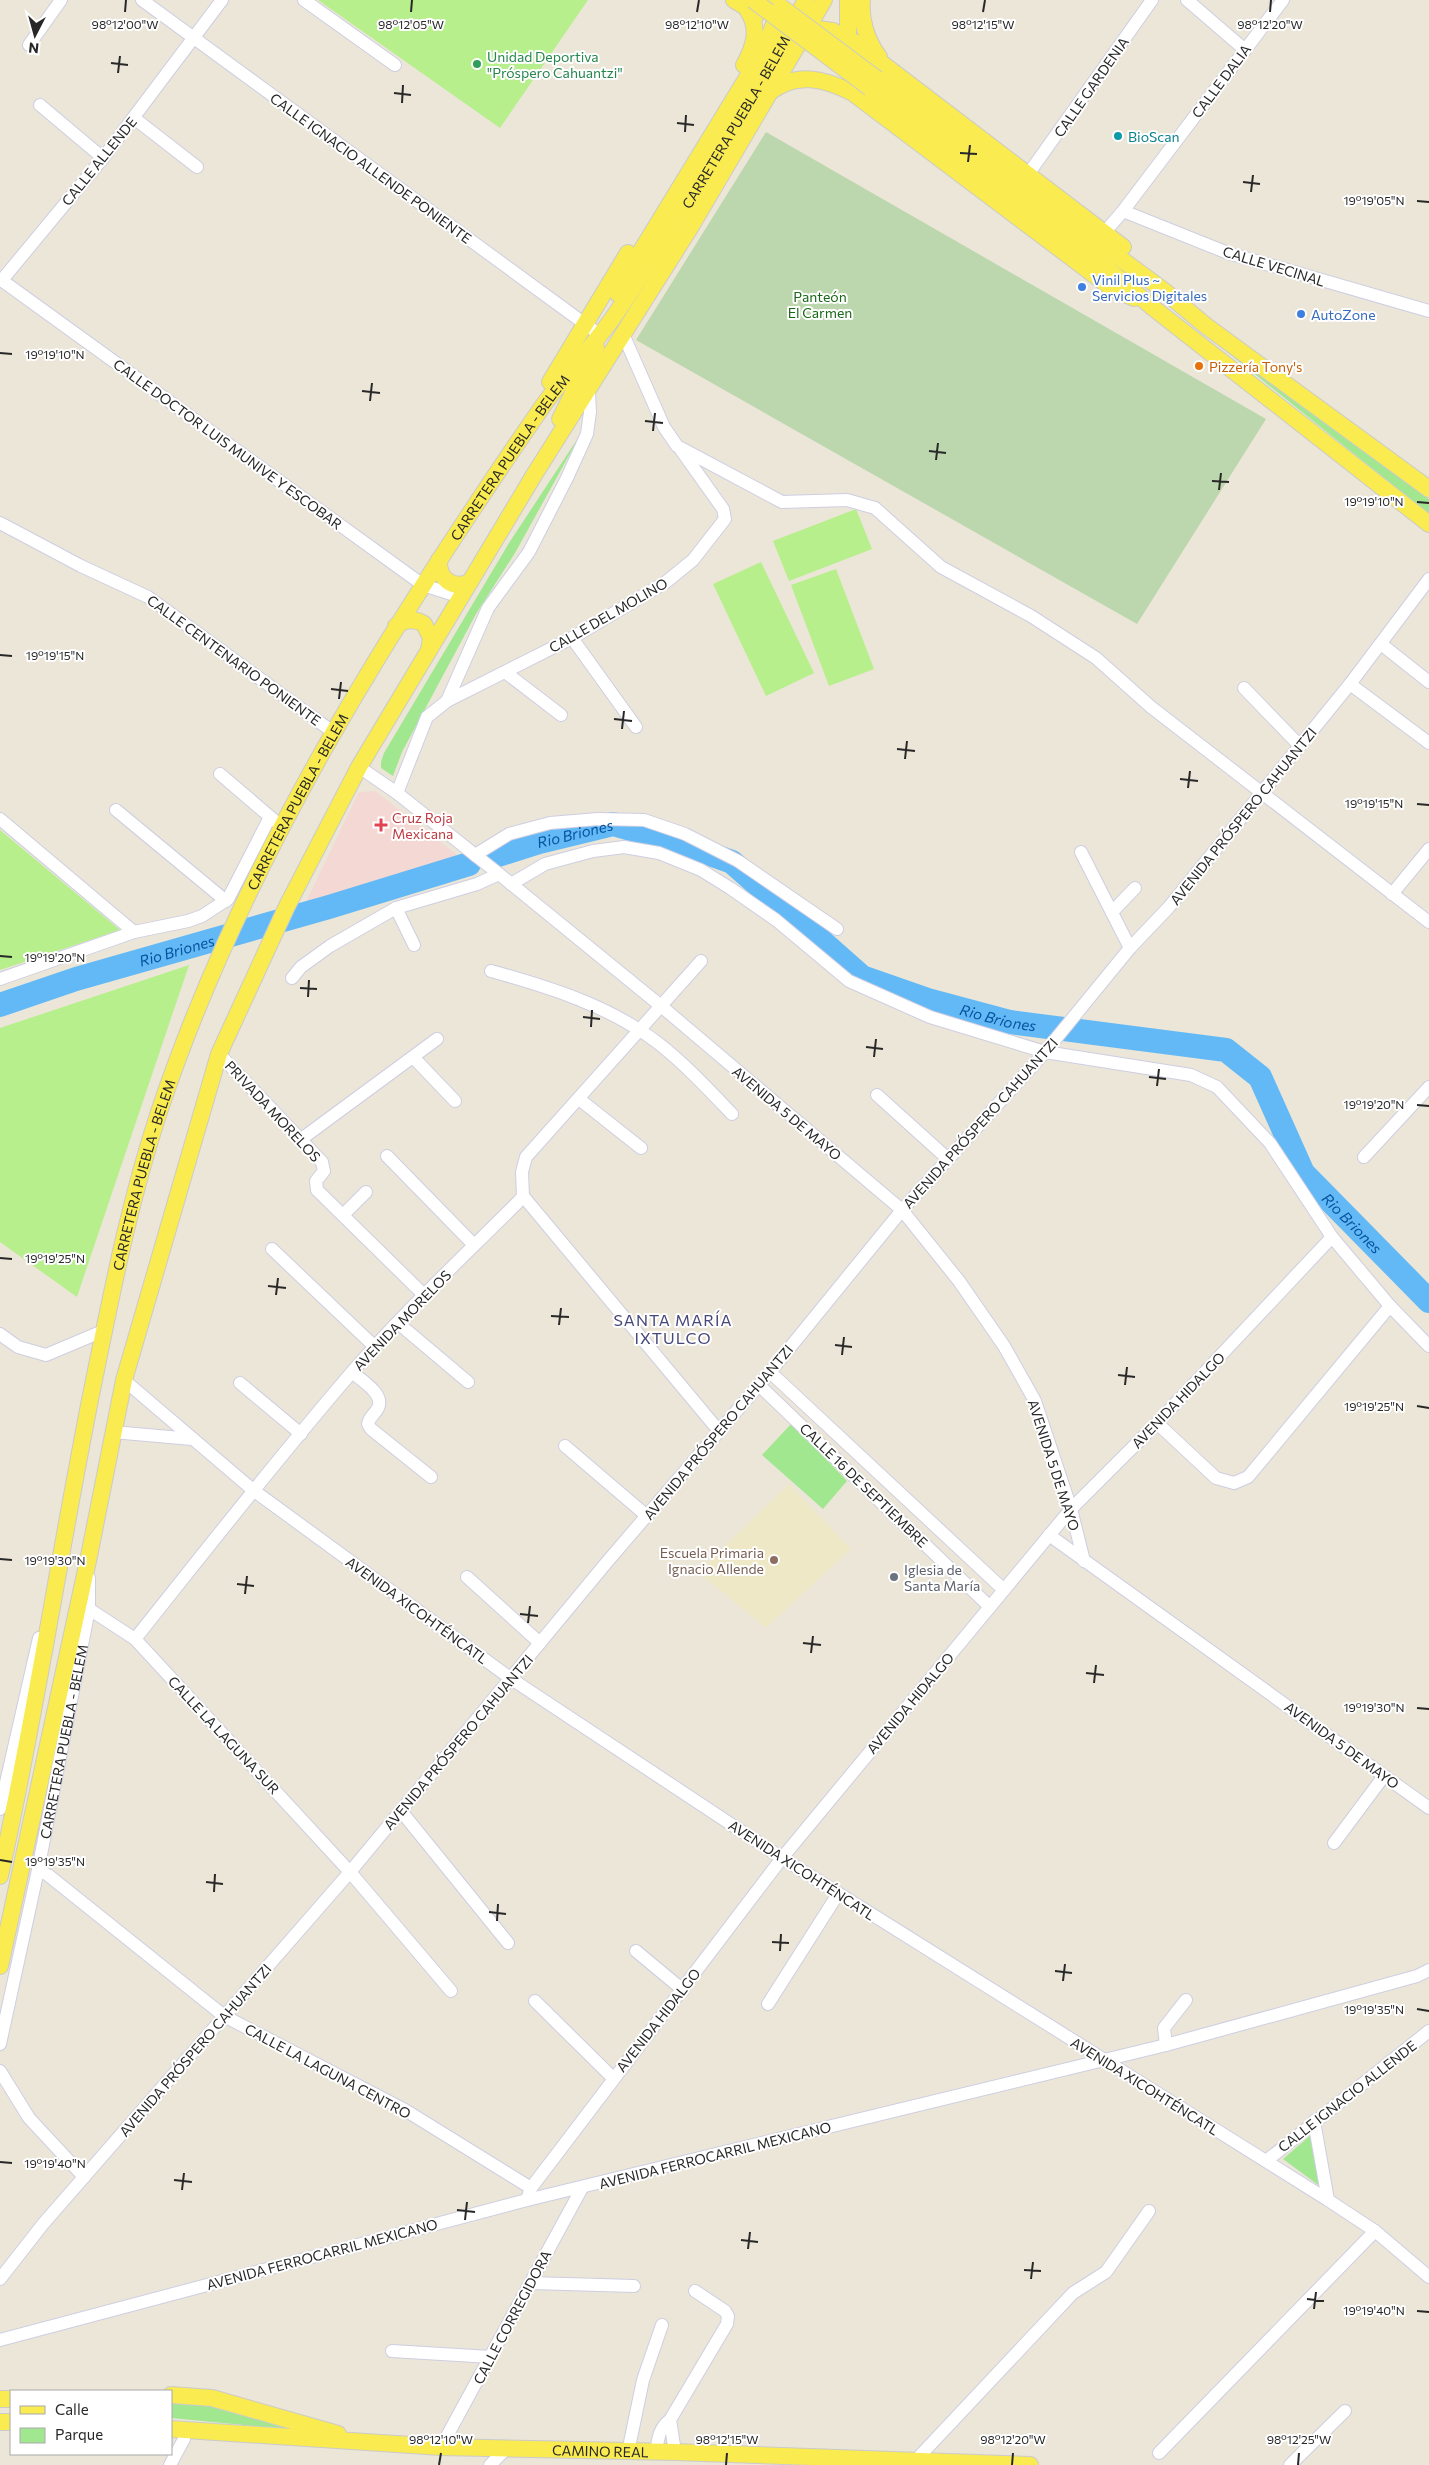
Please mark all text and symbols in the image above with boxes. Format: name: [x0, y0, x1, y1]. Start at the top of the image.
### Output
north arrow: [10, 10, 60, 60]
text: 98°12'00"W: [92, 17, 158, 31]
text: 98°12'05"W: [378, 17, 444, 31]
text: 98°12'10"W: [665, 17, 729, 31]
text: 98°12'15"W: [951, 17, 1015, 31]
text: 98°12'20"W: [1237, 17, 1303, 31]
street label: CARRETERA PUEBLA - BELEM: [678, 32, 793, 211]
street label: CALLE GARDENIA: [1050, 33, 1132, 140]
text: N: [27, 39, 40, 57]
street label: CALLE DALIA: [1188, 41, 1254, 121]
place label: Unidad Deportiva "Próspero Cahuantzi": [487, 48, 623, 81]
marker: Unidad Deportiva "Próspero Cahuantzi": [471, 58, 483, 70]
street label: CALLE IGNACIO ALLENDE PONIENTE: [267, 89, 475, 247]
street label: CALLE ALLENDE: [58, 113, 140, 209]
place label: BioScan: [1128, 128, 1179, 145]
marker: BioScan: [1112, 130, 1124, 142]
text: 19°19'05"N: [1343, 193, 1405, 207]
street label: CALLE VECINAL: [1221, 242, 1327, 290]
place label: Vinil Plus ~ Servicios Digitales: [1092, 271, 1207, 304]
marker: Vinil Plus ~ Servicios Digitales: [1076, 281, 1088, 293]
park label: Panteón El Carmen: [788, 288, 852, 321]
place label: AutoZone: [1311, 306, 1376, 323]
marker: AutoZone: [1295, 308, 1307, 320]
text: 19°19'10"N: [25, 347, 85, 361]
street label: CALLE DOCTOR LUIS MUNIVE Y ESCOBAR: [110, 355, 346, 533]
place label: Pizzería Tony's: [1209, 358, 1302, 375]
marker: Pizzería Tony's: [1193, 360, 1205, 372]
street label: CARRETERA PUEBLA - BELEM: [446, 371, 573, 543]
text: 19°19'10"N: [1344, 494, 1404, 508]
street label: CALLE DEL MOLINO: [546, 574, 670, 656]
street label: CALLE CENTENARIO PONIENTE: [144, 591, 324, 729]
text: 19°19'15"N: [26, 648, 84, 662]
street label: CARRETERA PUEBLA - BELEM: [243, 710, 351, 893]
street label: AVENIDA PRÓSPERO CAHUANTZI: [1166, 724, 1320, 908]
text: 19°19'15"N: [1345, 796, 1403, 810]
place label: Cruz Roja Mexicana: [392, 809, 453, 842]
water label: Rio Briones: [535, 815, 615, 851]
marker: Cruz Roja Mexicana: [374, 818, 388, 832]
water label: Rio Briones: [137, 931, 217, 970]
text: 19°19'20"N: [25, 950, 85, 964]
water label: Rio Briones: [958, 1000, 1037, 1034]
street label: AVENIDA PRÓSPERO CAHUANTZI: [899, 1034, 1061, 1212]
street label: PRIVADA MORELOS: [222, 1057, 324, 1165]
street label: AVENIDA 5 DE MAYO: [729, 1062, 845, 1164]
street label: CARRETERA PUEBLA - BELEM: [109, 1077, 178, 1272]
text: 19°19'20"N: [1344, 1097, 1404, 1111]
water label: Rio Briones: [1318, 1189, 1386, 1257]
text: 19°19'25"N: [25, 1251, 85, 1265]
street label: AVENIDA MORELOS: [350, 1266, 454, 1374]
district label: SANTA MARÍA IXTULCO: [613, 1310, 733, 1347]
street label: AVENIDA PRÓSPERO CAHUANTZI: [640, 1341, 796, 1523]
street label: AVENIDA HIDALGO: [1128, 1349, 1228, 1451]
street label: AVENIDA 5 DE MAYO: [1025, 1397, 1083, 1533]
text: 19°19'25"N: [1344, 1399, 1404, 1413]
street label: CALLE 16 DE SEPTIEMBRE: [796, 1419, 932, 1551]
place label: Escuela Primaria Ignacio Allende: [660, 1544, 764, 1577]
text: 19°19'30"N: [24, 1553, 86, 1567]
street label: AVENIDA XICOHTÉNCATL: [343, 1553, 491, 1667]
marker: Escuela Primaria Ignacio Allende: [768, 1554, 780, 1566]
place label: Iglesia de Santa María: [904, 1561, 980, 1594]
marker: Iglesia de Santa María: [888, 1571, 900, 1583]
street label: CARRETERA PUEBLA - BELEM: [36, 1643, 90, 1840]
street label: AVENIDA HIDALGO: [863, 1649, 957, 1757]
street label: AVENIDA PRÓSPERO CAHUANTZI: [380, 1651, 536, 1833]
street label: CALLE LA LAGUNA SUR: [165, 1672, 283, 1798]
street label: AVENIDA 5 DE MAYO: [1282, 1698, 1402, 1792]
text: 19°19'30"N: [1343, 1700, 1405, 1714]
street label: AVENIDA XICOHTÉNCATL: [726, 1816, 878, 1924]
text: 19°19'35"N: [25, 1854, 85, 1868]
street label: AVENIDA PRÓSPERO CAHUANTZI: [115, 1960, 275, 2140]
street label: AVENIDA HIDALGO: [612, 1965, 704, 2075]
text: 19°19'35"N: [1344, 2002, 1404, 2016]
street label: CALLE LA LAGUNA CENTRO: [242, 2020, 414, 2122]
street label: AVENIDA XICOHTÉNCATL: [1068, 2033, 1222, 2139]
street label: CALLE IGNACIO ALLENDE: [1274, 2037, 1420, 2155]
street label: AVENIDA FERROCARRIL MEXICANO: [597, 2118, 833, 2192]
text: 19°19'40"N: [24, 2156, 86, 2170]
street label: AVENIDA FERROCARRIL MEXICANO: [205, 2215, 439, 2293]
street label: CALLE CORREGIDORA: [469, 2247, 555, 2387]
text: 19°19'40"N: [1343, 2303, 1405, 2317]
legend: [10, 2390, 172, 2455]
text: Calle: [55, 2400, 89, 2418]
text: Parque: [55, 2425, 103, 2443]
text: 98°12'10"W: [409, 2432, 473, 2446]
text: 98°12'15"W: [695, 2432, 759, 2446]
text: 98°12'20"W: [980, 2432, 1046, 2446]
text: 98°12'25"W: [1267, 2432, 1331, 2446]
street label: CAMINO REAL: [552, 2441, 649, 2460]

